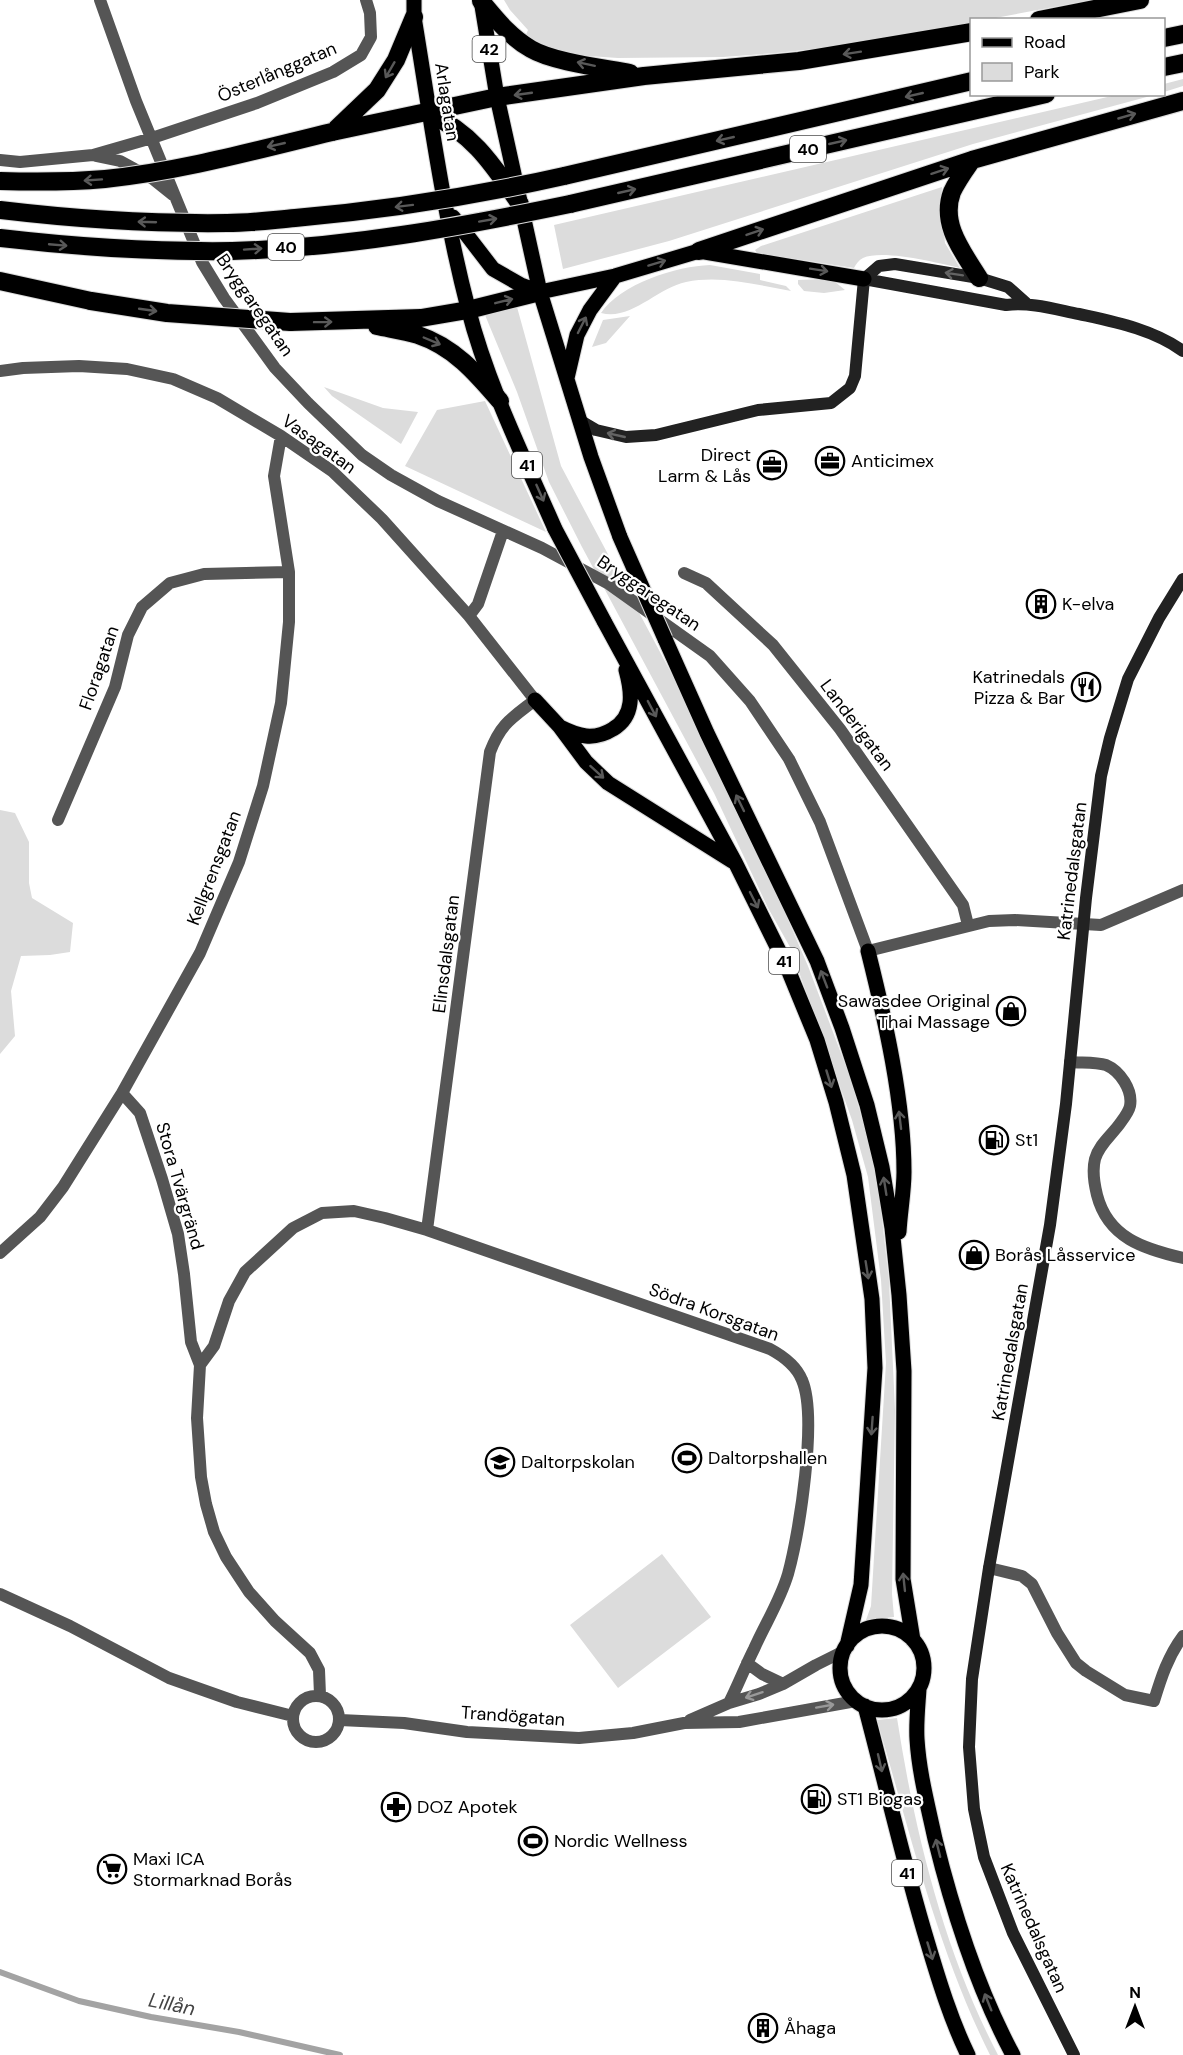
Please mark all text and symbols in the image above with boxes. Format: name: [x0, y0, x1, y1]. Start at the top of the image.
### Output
legend: [970, 18, 1165, 96]
text: Road: [1024, 30, 1066, 54]
street label: Österlånggatan: [214, 36, 340, 108]
road number: 42: [472, 36, 506, 62]
one-way arrow: [842, 48, 862, 59]
one-way arrow: [577, 58, 596, 70]
text: Park: [1024, 60, 1060, 84]
one-way arrow: [384, 61, 396, 78]
street label: Arlagatan: [429, 61, 465, 143]
one-way arrow: [514, 88, 534, 99]
one-way arrow: [905, 89, 924, 101]
one-way arrow: [1117, 110, 1136, 122]
one-way arrow: [715, 133, 734, 145]
road number: 40: [790, 136, 826, 162]
one-way arrow: [828, 136, 847, 148]
one-way arrow: [266, 140, 285, 152]
one-way arrow: [930, 164, 949, 175]
one-way arrow: [84, 174, 104, 185]
one-way arrow: [617, 184, 636, 196]
one-way arrow: [394, 201, 414, 212]
one-way arrow: [478, 215, 497, 226]
one-way arrow: [137, 216, 157, 228]
one-way arrow: [745, 225, 764, 236]
road number: 40: [268, 234, 304, 260]
one-way arrow: [48, 240, 68, 251]
one-way arrow: [242, 243, 262, 254]
street label: Bryggaregatan: [211, 249, 299, 361]
one-way arrow: [647, 257, 666, 268]
one-way arrow: [809, 265, 828, 276]
one-way arrow: [945, 268, 965, 279]
one-way arrow: [495, 294, 514, 306]
one-way arrow: [138, 304, 158, 315]
one-way arrow: [312, 316, 332, 327]
one-way arrow: [576, 317, 588, 334]
one-way arrow: [422, 336, 441, 347]
street label: Vasagatan: [277, 409, 361, 479]
one-way arrow: [607, 429, 626, 440]
place label: Direct Larm & Lås: [658, 443, 751, 488]
office icon: Anticimex: [814, 445, 846, 477]
office icon: Direct Larm & Lås: [756, 449, 788, 481]
place label: Anticimex: [851, 449, 934, 473]
road number: 41: [512, 452, 542, 478]
one-way arrow: [535, 484, 546, 502]
street label: Bryggaregatan: [593, 549, 705, 637]
building icon: K-elva: [1025, 588, 1057, 620]
place label: K-elva: [1062, 592, 1114, 616]
street label: Floragatan: [73, 623, 125, 713]
place label: Katrinedals Pizza & Bar: [973, 665, 1065, 710]
restaurant icon: Katrinedals Pizza & Bar: [1070, 671, 1102, 703]
street label: Landerigatan: [815, 674, 899, 776]
one-way arrow: [646, 700, 658, 717]
one-way arrow: [589, 765, 604, 779]
one-way arrow: [734, 795, 746, 813]
street label: Katrinedalsgatan: [1052, 800, 1092, 942]
street label: Kellgrensgatan: [181, 807, 247, 929]
one-way arrow: [748, 890, 760, 908]
street label: Elinsdalsgatan: [427, 894, 465, 1014]
road number: 41: [769, 948, 799, 974]
one-way arrow: [817, 971, 828, 989]
place label: Sawasdee Original Thai Massage: [838, 989, 990, 1034]
shop icon: Sawasdee Original Thai Massage: [995, 995, 1027, 1027]
one-way arrow: [824, 1069, 835, 1088]
one-way arrow: [894, 1110, 905, 1130]
street label: Stora Tvärgränd: [150, 1119, 210, 1253]
fuel station icon: St1: [978, 1124, 1010, 1156]
place label: St1: [1015, 1128, 1038, 1152]
one-way arrow: [880, 1177, 891, 1196]
shop icon: Borås Låsservice: [958, 1239, 990, 1271]
place label: Borås Låsservice: [995, 1243, 1135, 1267]
one-way arrow: [862, 1260, 873, 1279]
street label: Södra Korsgatan: [646, 1277, 782, 1347]
street label: Katrinedalsgatan: [986, 1281, 1034, 1423]
one-way arrow: [866, 1416, 877, 1436]
sports icon: Daltorpshallen: [671, 1442, 703, 1474]
school or university icon: Daltorpskolan: [484, 1446, 516, 1478]
place label: Daltorpshallen: [708, 1446, 827, 1470]
place label: Daltorpskolan: [521, 1450, 635, 1474]
one-way arrow: [898, 1573, 909, 1592]
one-way arrow: [745, 1690, 764, 1701]
street label: Trandögatan: [460, 1700, 566, 1732]
one-way arrow: [814, 1700, 834, 1711]
one-way arrow: [874, 1753, 886, 1772]
fuel station icon: ST1 Biogas: [800, 1783, 832, 1815]
place label: ST1 Biogas: [837, 1787, 922, 1811]
pharmacy icon: DOZ Apotek: [380, 1791, 412, 1823]
place label: DOZ Apotek: [417, 1795, 517, 1819]
sports icon: Nordic Wellness: [517, 1825, 549, 1857]
place label: Nordic Wellness: [554, 1829, 688, 1853]
one-way arrow: [931, 1839, 943, 1858]
place label: Maxi ICA Stormarknad Borås: [133, 1847, 292, 1892]
supermarket icon: Maxi ICA Stormarknad Borås: [96, 1853, 128, 1885]
road number: 41: [892, 1860, 922, 1886]
street label: Katrinedalsgatan: [995, 1860, 1073, 1996]
one-way arrow: [925, 1941, 936, 1960]
north arrow: [1105, 1977, 1165, 2037]
text: N: [1129, 1982, 1141, 2003]
water label: Lillån: [146, 1986, 198, 2022]
one-way arrow: [982, 1993, 993, 2012]
building icon: Åhaga: [747, 2012, 779, 2044]
place label: Åhaga: [784, 2016, 836, 2040]

